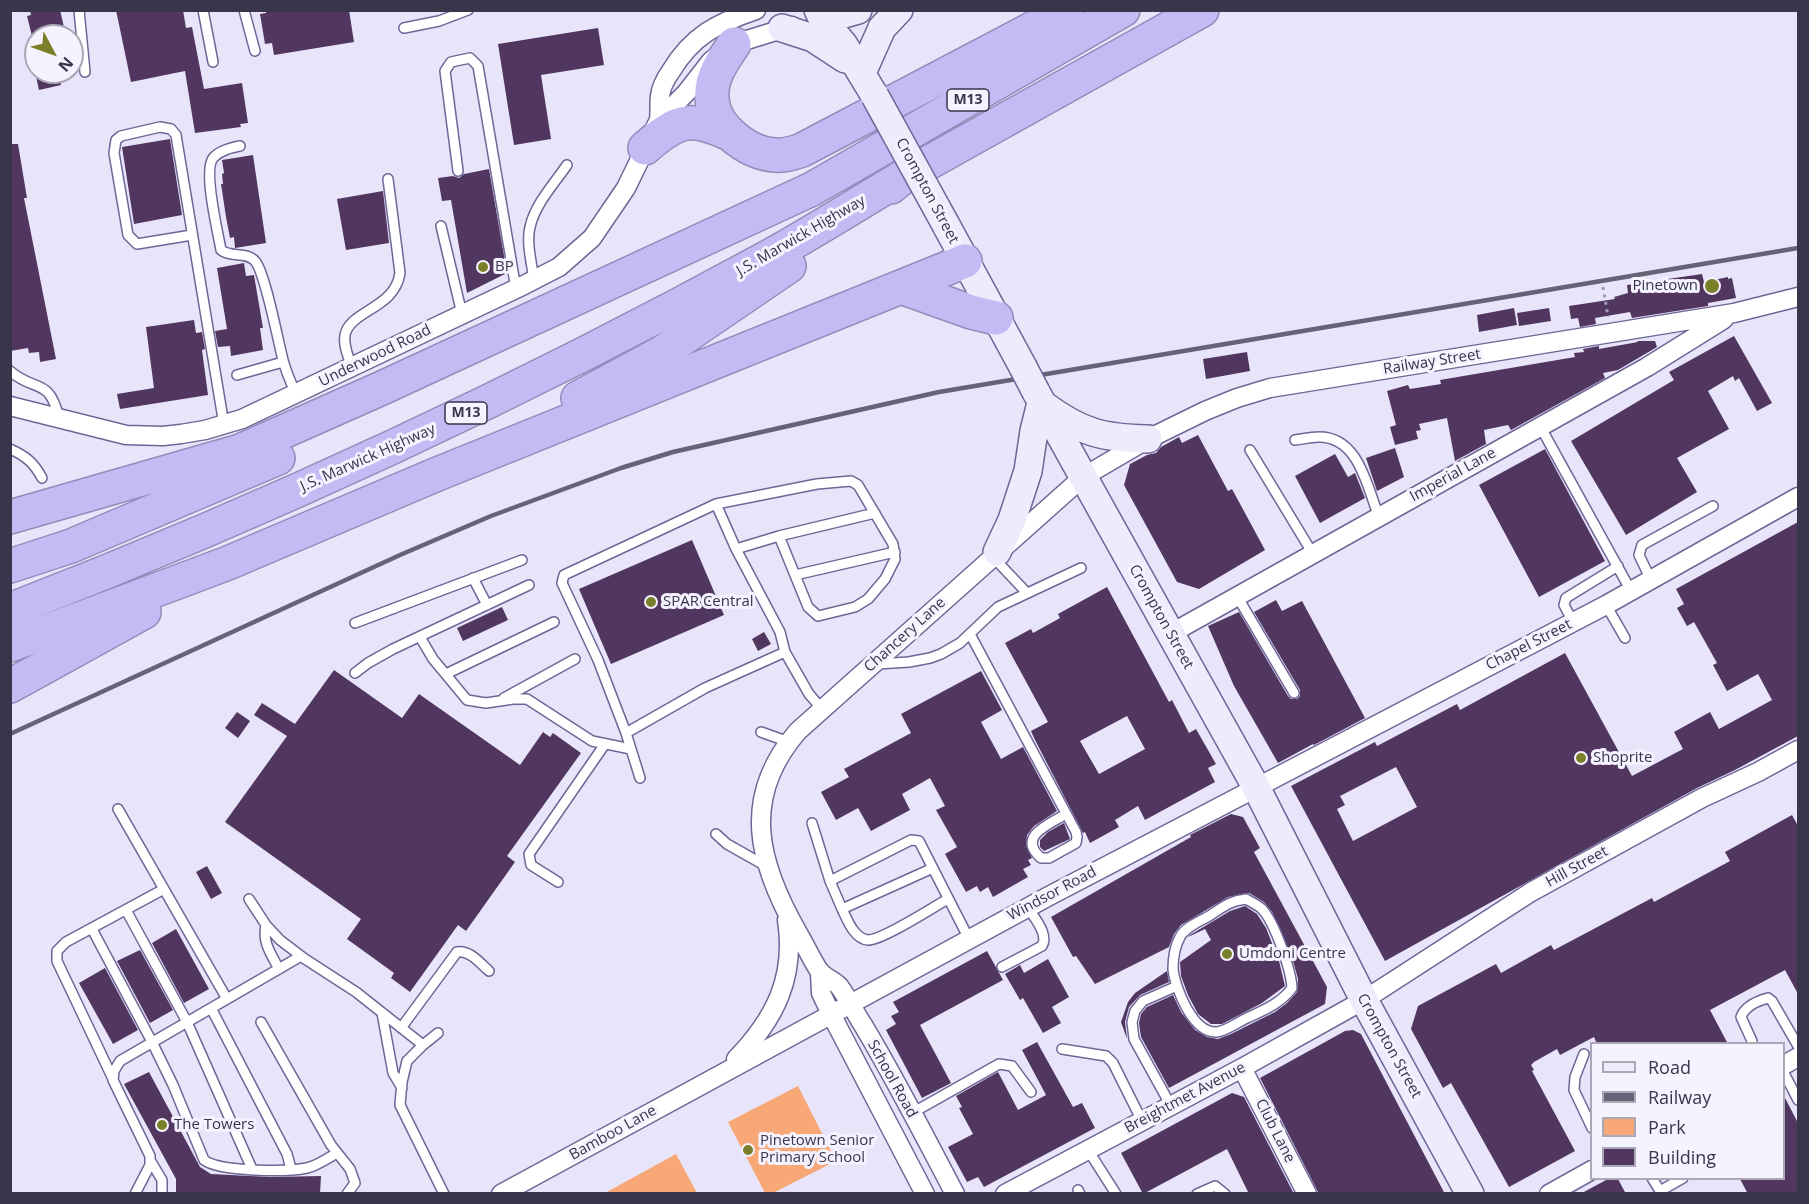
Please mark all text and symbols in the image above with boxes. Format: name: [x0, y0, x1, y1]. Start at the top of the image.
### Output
north arrow: [24, 24, 84, 84]
text: N: [54, 52, 79, 77]
road number: M13: [947, 89, 989, 111]
street label: Crompton Street: [892, 135, 962, 247]
street label: J.S. Marwick Highway: [733, 192, 869, 280]
place label: BP: [495, 258, 514, 276]
marker: BP: [476, 260, 490, 274]
place label: Pinetown: [1632, 277, 1698, 295]
marker: Pinetown: [1703, 277, 1721, 295]
street label: Underwood Road: [316, 321, 434, 391]
street label: Railway Street: [1382, 345, 1482, 379]
road number: M13: [445, 402, 487, 424]
street label: J.S. Marwick Highway: [298, 420, 438, 496]
street label: Imperial Lane: [1407, 444, 1499, 506]
street label: Crompton Street: [1125, 561, 1197, 673]
place label: SPAR Central: [663, 593, 754, 611]
street label: Chancery Lane: [861, 594, 949, 676]
marker: SPAR Central: [644, 595, 658, 609]
street label: Chapel Street: [1483, 616, 1575, 674]
place label: Shoprite: [1593, 749, 1652, 767]
marker: Shoprite: [1574, 751, 1588, 765]
street label: Hill Street: [1543, 843, 1611, 891]
street label: Windsor Road: [1005, 863, 1099, 925]
place label: Umdoni Centre: [1239, 945, 1346, 963]
marker: Umdoni Centre: [1220, 947, 1234, 961]
street label: Crompton Street: [1353, 990, 1425, 1102]
street label: School Road: [863, 1037, 921, 1121]
legend: [1590, 1042, 1785, 1180]
text: Road: [1648, 1055, 1691, 1079]
street label: Breightmet Avenue: [1121, 1058, 1249, 1138]
text: Railway: [1648, 1085, 1711, 1109]
street label: Club Lane: [1251, 1096, 1299, 1166]
street label: Bamboo Lane: [566, 1102, 660, 1164]
text: Park: [1648, 1115, 1686, 1139]
place label: The Towers: [174, 1116, 254, 1134]
marker: The Towers: [155, 1118, 169, 1132]
place label: Pinetown Senior Primary School: [760, 1132, 874, 1167]
marker: Pinetown Senior Primary School: [741, 1143, 755, 1157]
text: Building: [1648, 1145, 1716, 1169]

